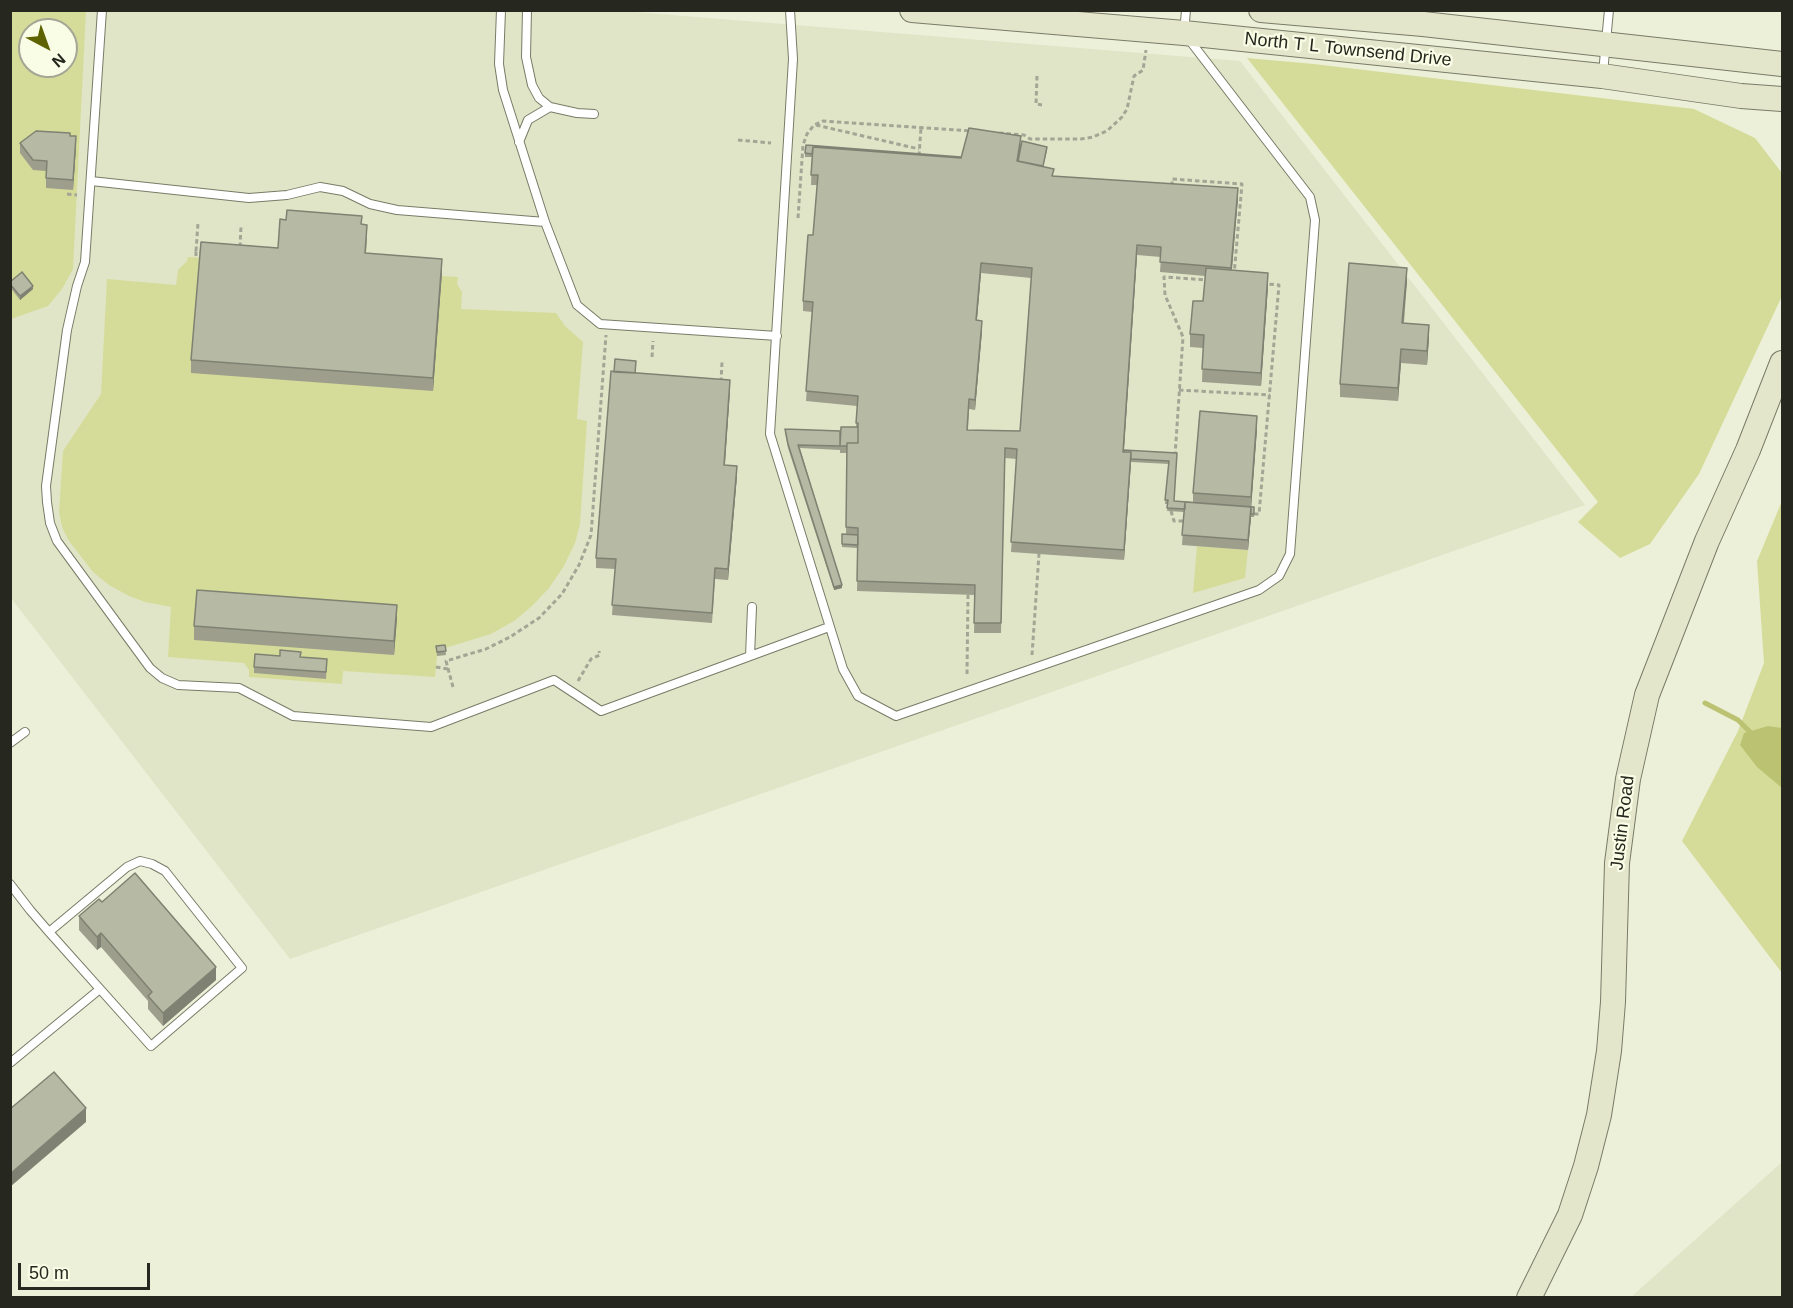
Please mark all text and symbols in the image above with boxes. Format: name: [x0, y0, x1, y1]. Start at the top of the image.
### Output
north arrow: [18, 18, 78, 78]
street label: North T L Townsend Drive: [1243, 28, 1453, 72]
text: N: [49, 50, 69, 71]
street label: Justin Road: [1606, 775, 1640, 871]
scale bar: [21, 1251, 153, 1289]
text: 50 m: [29, 1263, 69, 1283]

